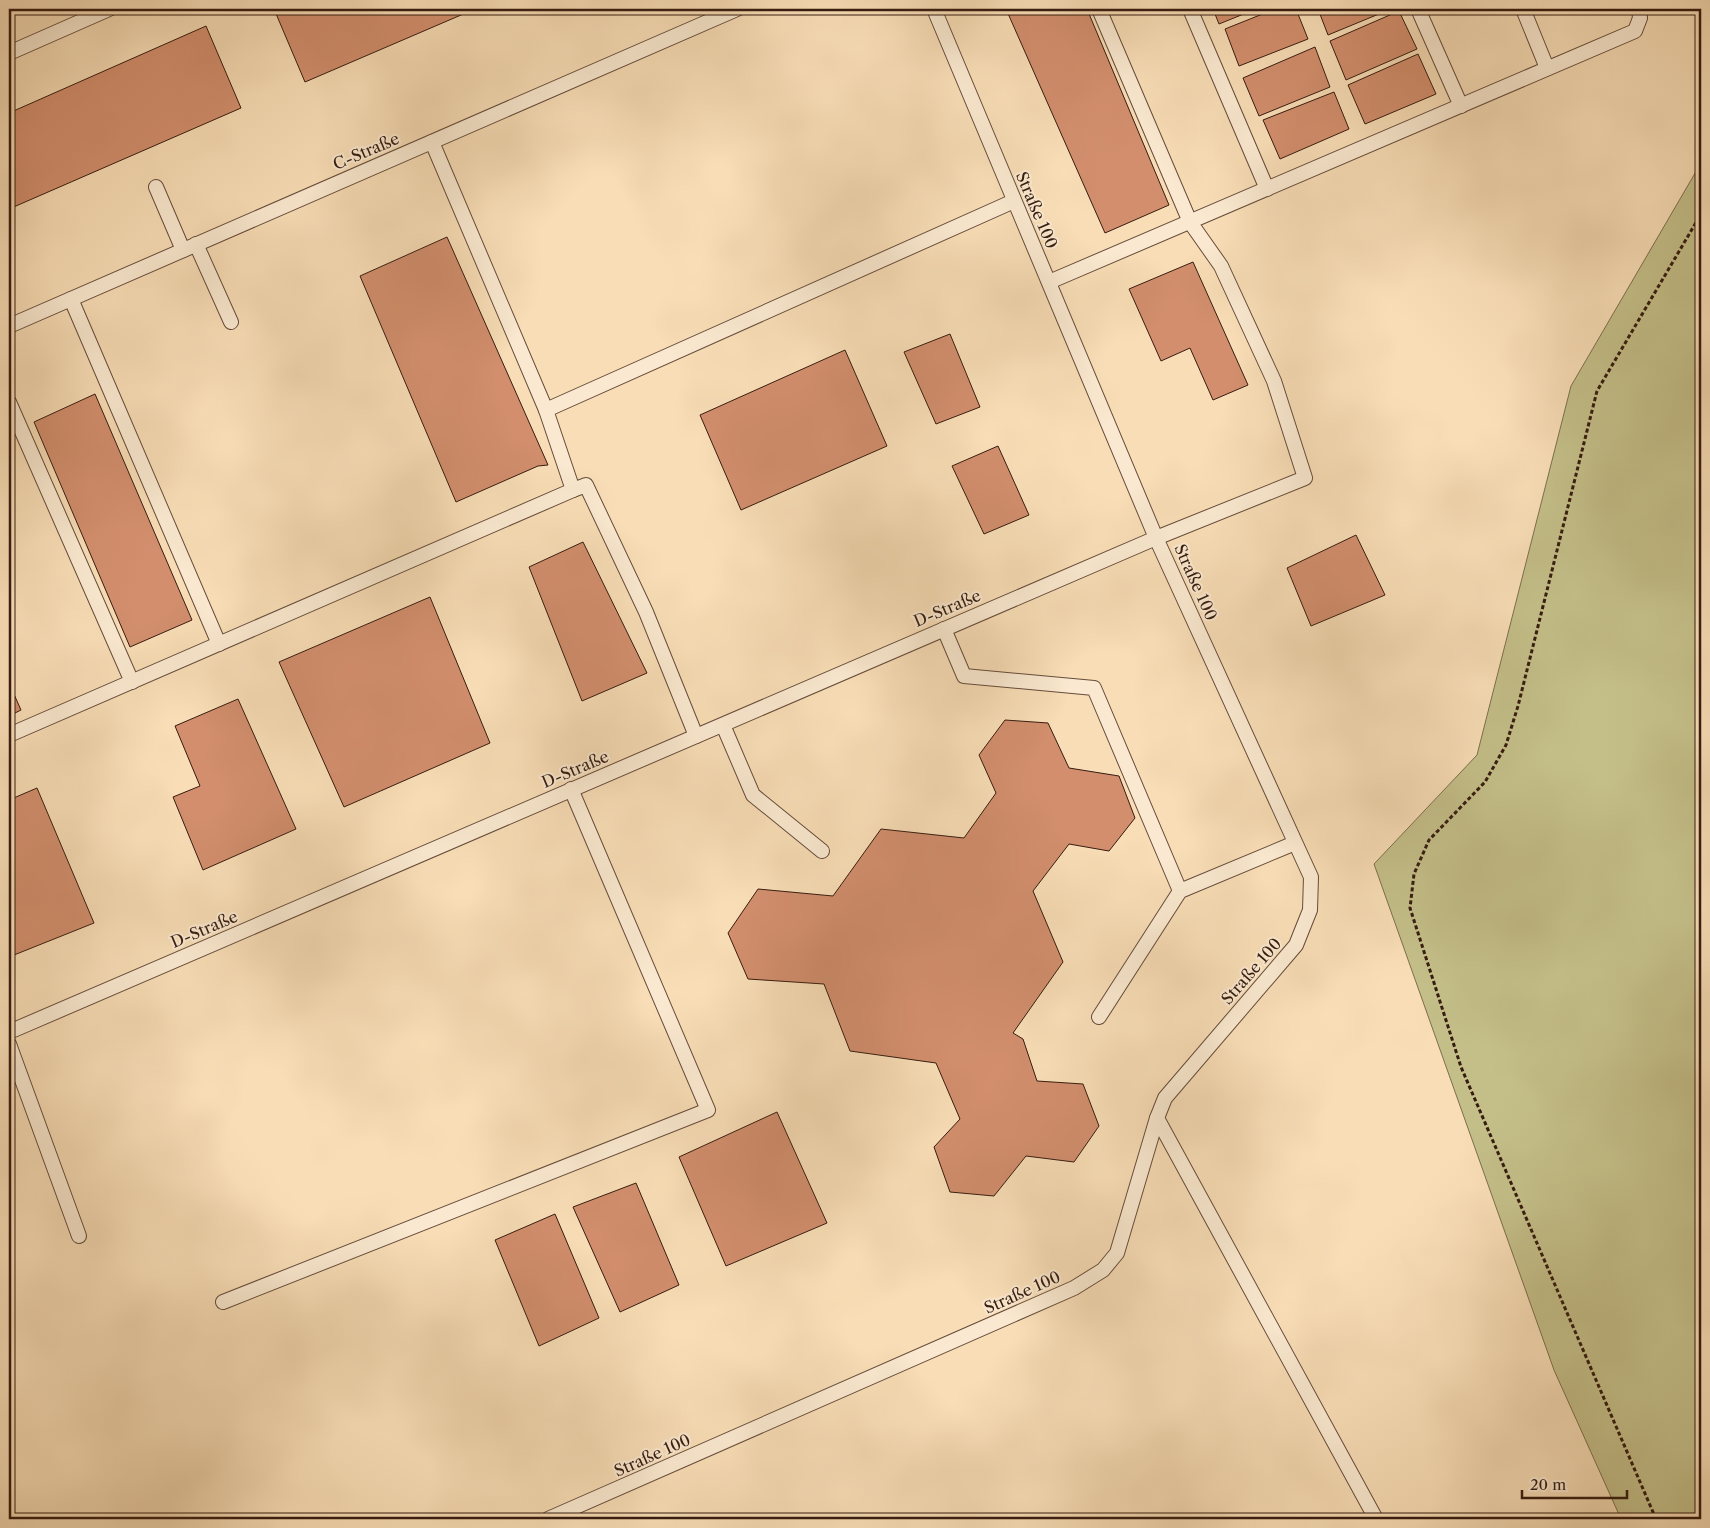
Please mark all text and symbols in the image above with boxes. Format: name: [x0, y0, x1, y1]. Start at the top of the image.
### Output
street label: C-Straße: [330, 128, 402, 174]
street label: Straße 100: [1012, 168, 1062, 252]
street label: Straße 100: [1170, 541, 1222, 623]
street label: D-Straße: [911, 585, 983, 631]
street label: D-Straße: [539, 746, 611, 792]
street label: D-Straße: [168, 906, 240, 952]
street label: Straße 100: [1217, 934, 1285, 1008]
street label: Straße 100: [981, 1266, 1063, 1318]
street label: Straße 100: [611, 1429, 693, 1481]
scale bar: [1522, 1468, 1628, 1500]
text: 20 m: [1530, 1475, 1566, 1494]

